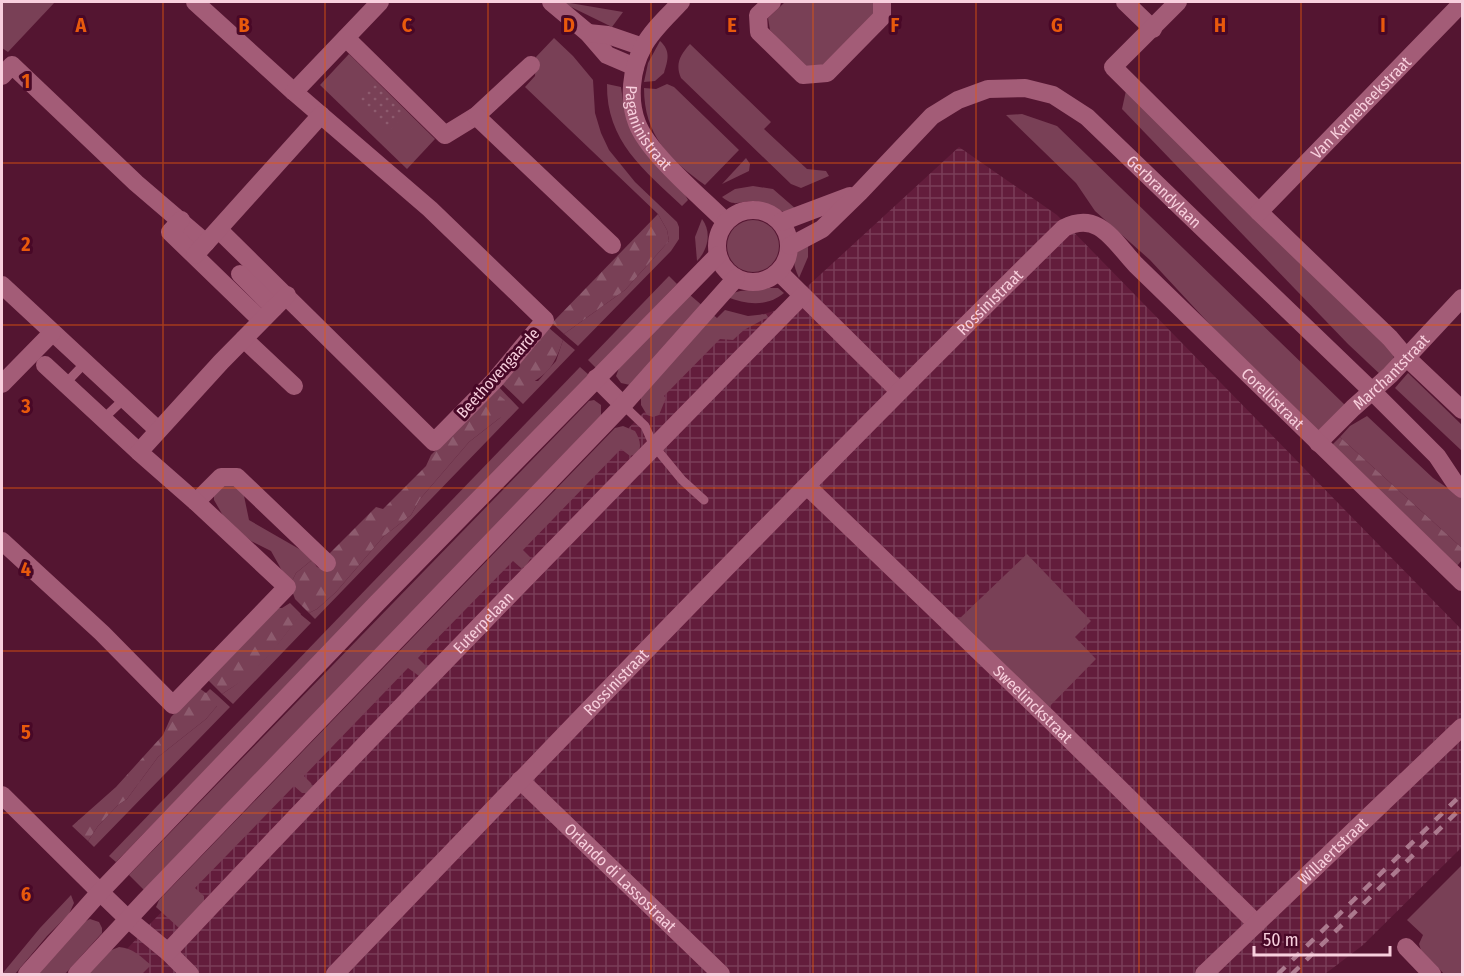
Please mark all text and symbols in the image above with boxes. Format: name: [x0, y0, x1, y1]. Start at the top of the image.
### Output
text: A: [75, 13, 88, 37]
text: B: [238, 13, 250, 37]
text: C: [402, 13, 413, 37]
text: D: [563, 13, 575, 37]
text: E: [727, 13, 737, 37]
text: F: [891, 13, 900, 37]
text: G: [1051, 13, 1063, 37]
text: H: [1214, 13, 1226, 37]
text: I: [1380, 13, 1386, 37]
street label: Van Karnebeekstraat: [1307, 52, 1415, 162]
text: 1: [22, 69, 30, 93]
street label: Paganinistraat: [622, 85, 677, 174]
street label: Gerbrandylaan: [1123, 151, 1206, 232]
text: 2: [20, 232, 31, 256]
street label: Rossinistraat: [952, 265, 1027, 339]
street label: Beethovengaarde: [453, 324, 543, 422]
street label: Marchantstraat: [1349, 330, 1433, 413]
street label: Corellistraat: [1238, 364, 1309, 433]
text: 3: [20, 394, 31, 418]
text: 4: [21, 557, 31, 581]
street label: Euterpelaan: [449, 587, 517, 657]
street label: Rossinistraat: [579, 644, 652, 719]
street label: Sweelinckstraat: [989, 661, 1077, 747]
text: 5: [21, 720, 31, 744]
street label: Willaertstraat: [1294, 813, 1372, 889]
street label: Orlando di Lassostraat: [561, 819, 681, 936]
text: 6: [21, 882, 31, 906]
scale bar: [1254, 919, 1390, 957]
text: 50 m: [1263, 929, 1299, 951]

